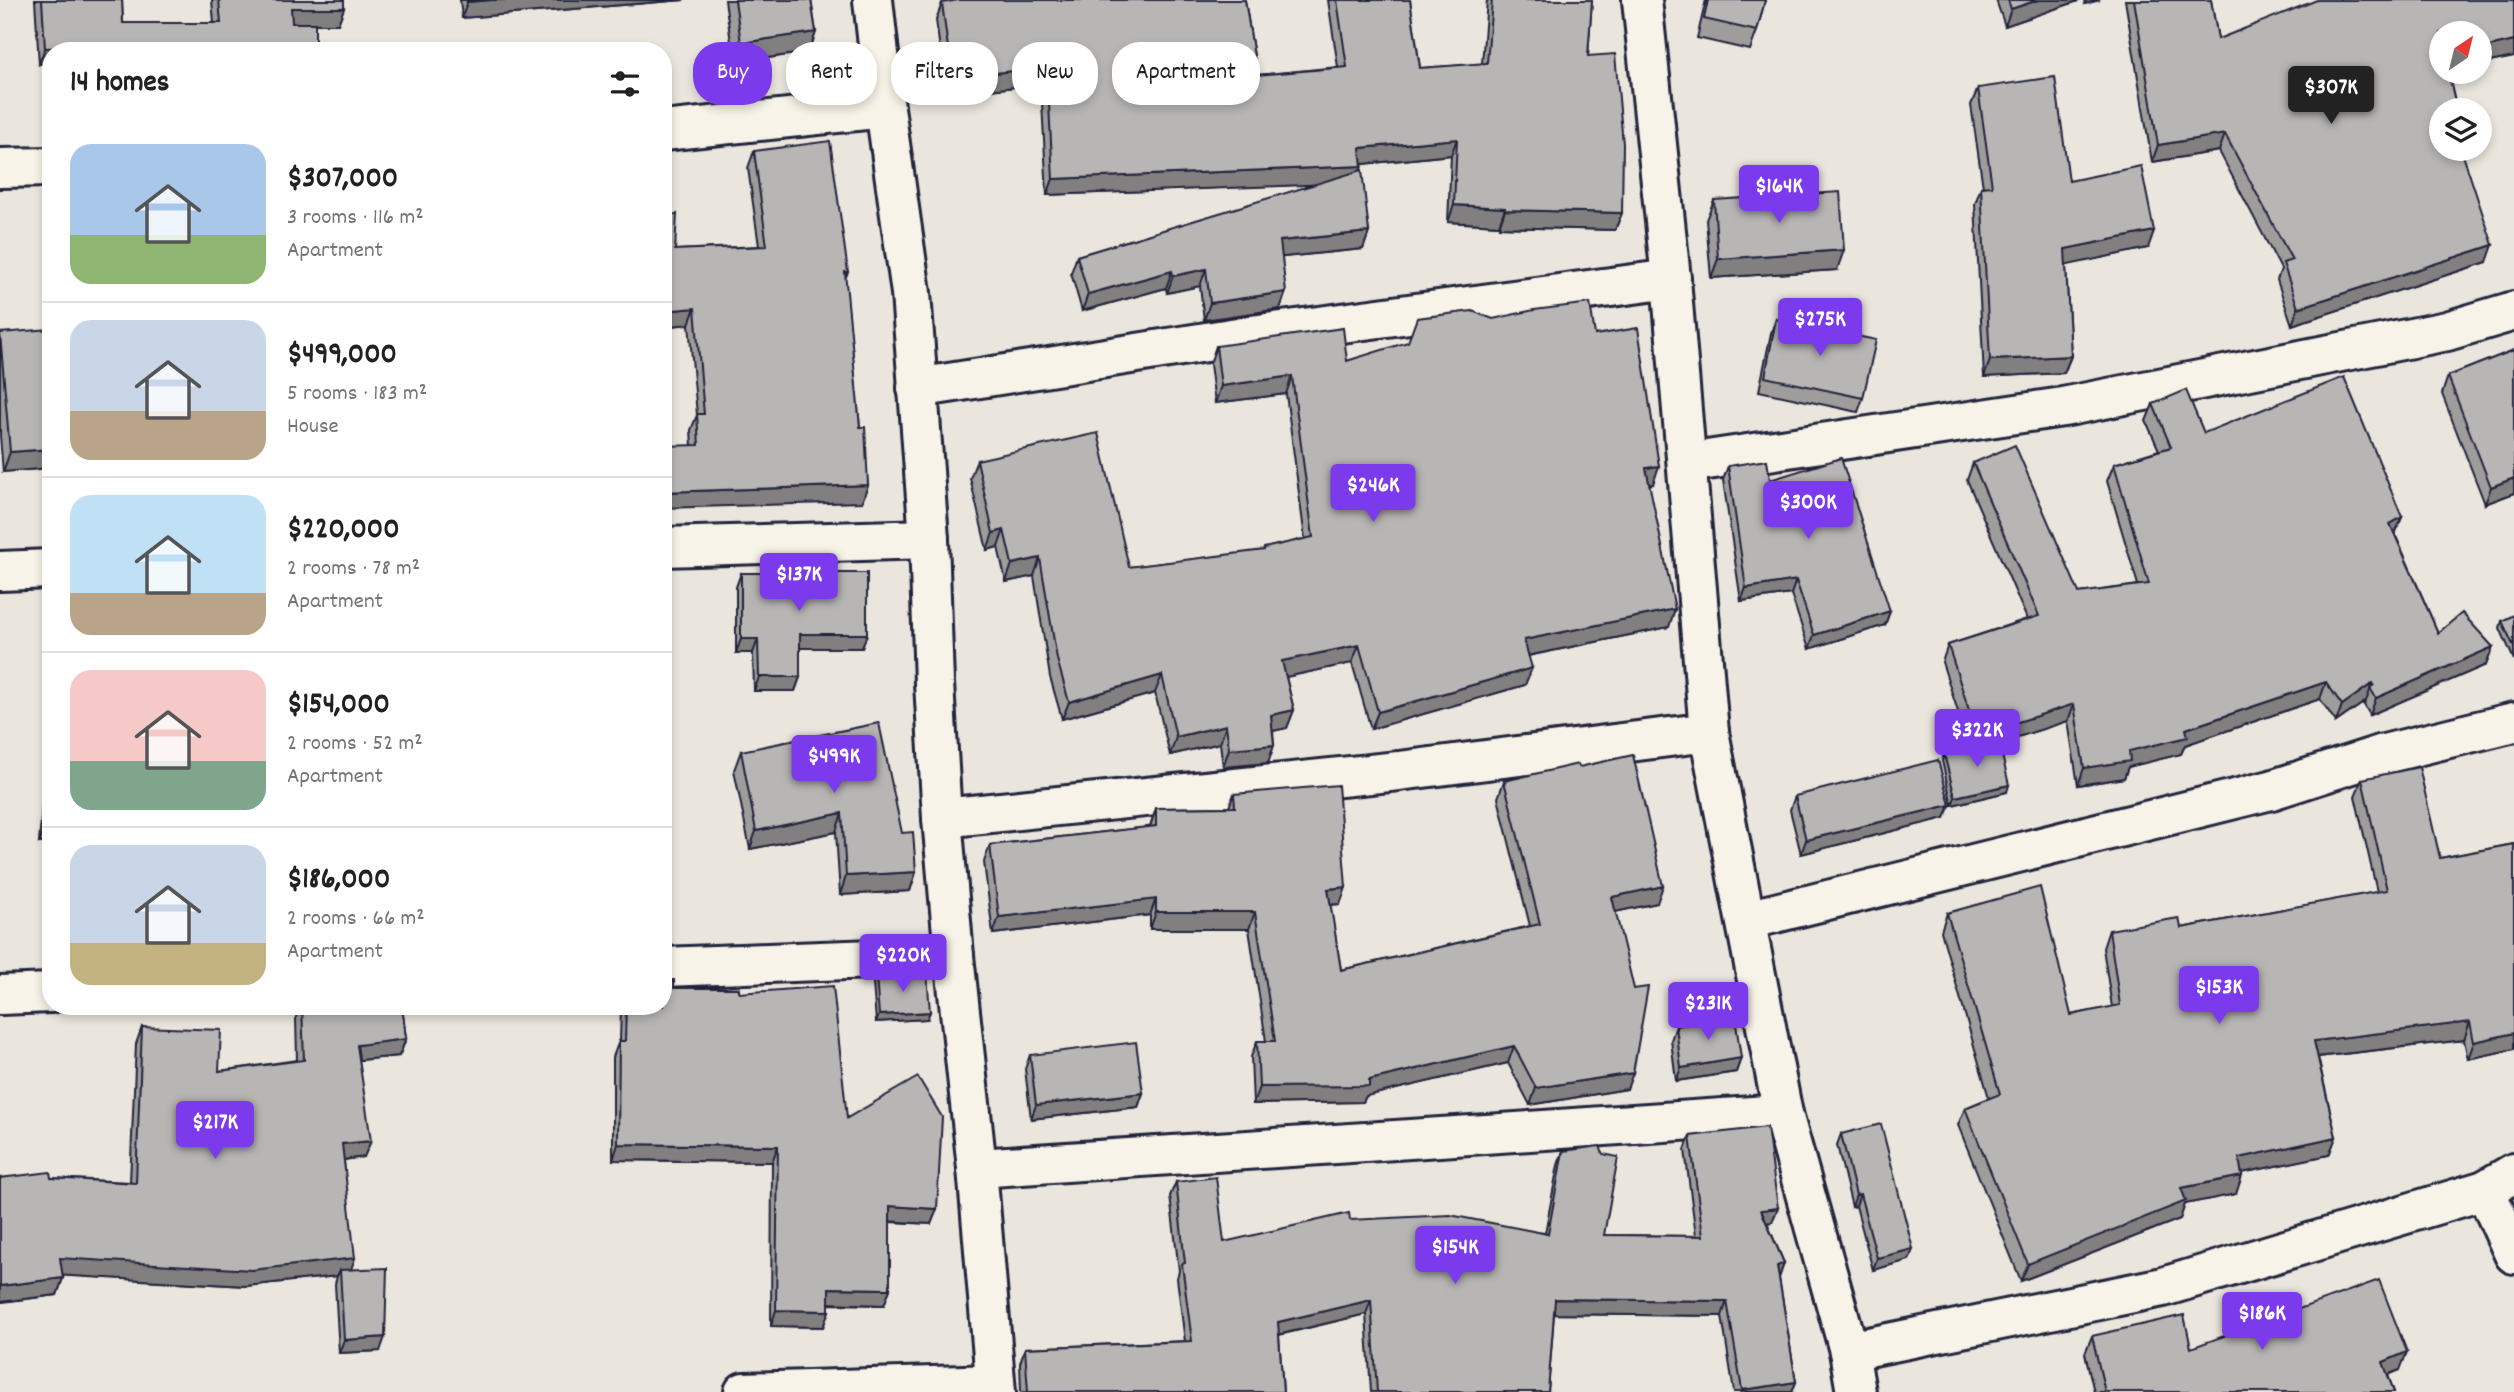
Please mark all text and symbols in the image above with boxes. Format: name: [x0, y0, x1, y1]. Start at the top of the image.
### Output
north arrow: [2429, 21, 2492, 84]
map controls: [2429, 21, 2492, 161]
chip: Buy: [693, 42, 772, 105]
chip: Rent: [786, 42, 877, 105]
chip: Filters: [891, 42, 998, 105]
chip: New: [1012, 42, 1098, 105]
chip: Apartment: [1112, 42, 1260, 105]
text: 14 homes: [70, 63, 169, 106]
icon: filters: [606, 65, 644, 103]
pin: $307K: [2282, 66, 2380, 126]
text: $307K: [2304, 72, 2358, 105]
button: layers: [2429, 98, 2492, 161]
text: $307,000: [287, 159, 398, 202]
pin: $164K: [1730, 166, 1828, 225]
text: $164K: [1755, 171, 1803, 204]
icon: home: [126, 172, 210, 256]
text: 3 rooms · 116 m²: [287, 202, 424, 235]
text: Apartment: [287, 235, 383, 268]
pin: $275K: [1771, 298, 1869, 358]
text: $275K: [1794, 304, 1846, 337]
text: $499,000: [287, 335, 397, 378]
icon: home: [126, 348, 210, 432]
text: 5 rooms · 183 m²: [287, 378, 427, 411]
text: House: [287, 411, 339, 444]
pin: $246K: [1324, 464, 1422, 524]
text: $246K: [1346, 470, 1400, 503]
pin: $300K: [1759, 482, 1857, 541]
text: $300K: [1779, 487, 1837, 520]
text: $220,000: [287, 510, 400, 553]
icon: home: [126, 523, 210, 607]
text: 2 rooms · 78 m²: [287, 553, 420, 586]
pin: $137K: [750, 554, 848, 613]
text: $137K: [776, 559, 822, 592]
text: Apartment: [287, 586, 383, 619]
text: $154,000: [287, 685, 390, 728]
icon: home: [126, 698, 210, 782]
pin: $322K: [1928, 710, 2026, 769]
text: $322K: [1951, 715, 2003, 748]
text: 2 rooms · 52 m²: [287, 728, 423, 761]
pin: $499K: [785, 736, 883, 795]
text: $499K: [808, 741, 860, 774]
text: Apartment: [287, 761, 383, 794]
text: $186,000: [287, 860, 390, 903]
icon: home: [126, 873, 210, 957]
text: 2 rooms · 66 m²: [287, 903, 425, 936]
pin: $220K: [854, 934, 952, 994]
text: Apartment: [287, 936, 383, 969]
text: $220K: [876, 940, 930, 973]
pin: $153K: [2170, 967, 2268, 1026]
text: $153K: [2195, 972, 2243, 1005]
pin: $231K: [1659, 982, 1757, 1042]
text: $231K: [1684, 988, 1732, 1021]
pin: $217K: [166, 1102, 264, 1161]
text: $217K: [192, 1107, 238, 1140]
pin: $154K: [1406, 1226, 1504, 1286]
text: $154K: [1431, 1232, 1479, 1265]
pin: $186K: [2213, 1292, 2311, 1352]
text: $186K: [2238, 1298, 2286, 1331]

